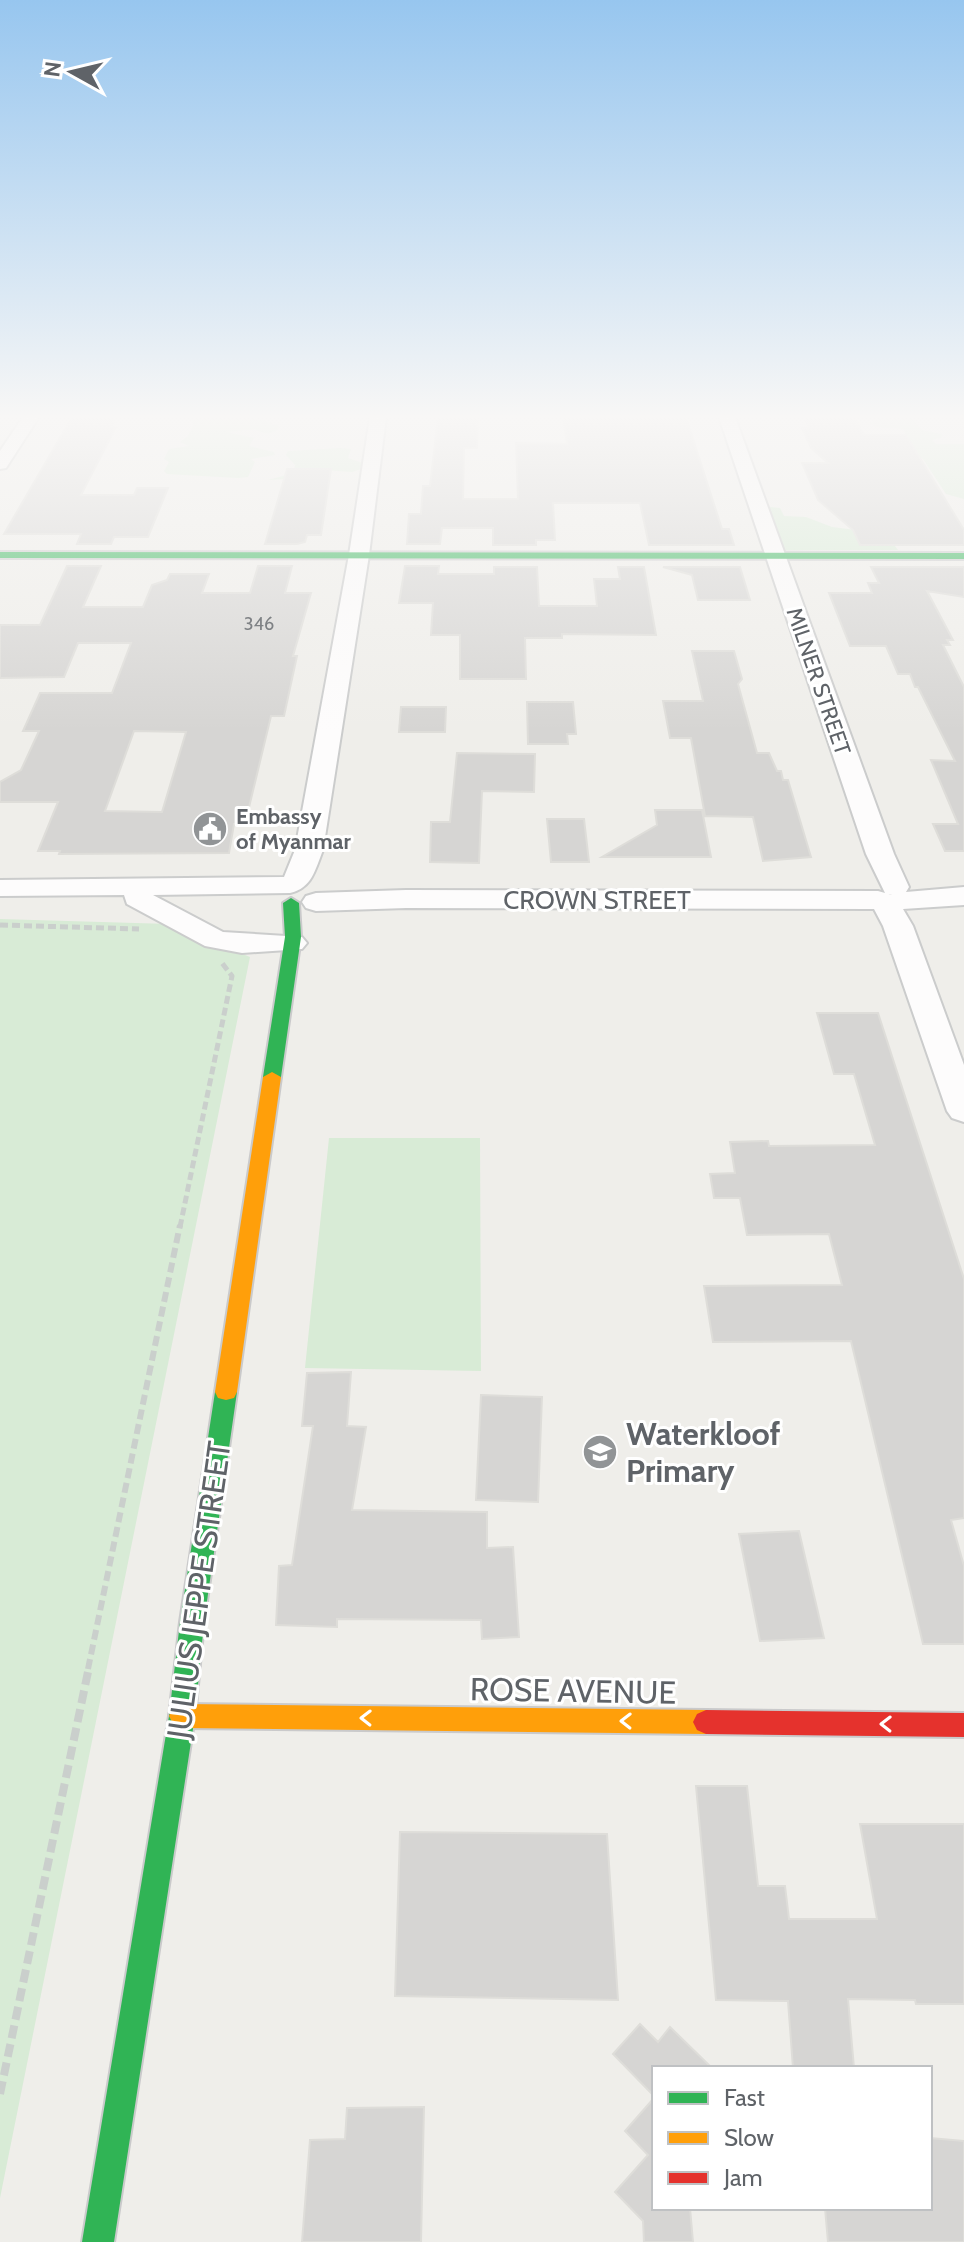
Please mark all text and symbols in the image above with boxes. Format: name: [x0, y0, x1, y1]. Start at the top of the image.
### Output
north arrow: [32, 32, 112, 112]
text: N: [38, 60, 67, 79]
street label: MILNER STREET: [781, 604, 856, 759]
house number: 346: [244, 613, 274, 635]
place label: Embassy of Myanmar: [236, 803, 351, 855]
public building icon: Embassy of Myanmar: [191, 810, 229, 848]
street label: CROWN STREET: [503, 884, 691, 916]
place label: Waterkloof Primary: [626, 1414, 780, 1490]
school or university icon: Waterkloof Primary: [581, 1433, 619, 1471]
street label: JULIUS JEPPE STREET: [158, 1439, 239, 1742]
street label: ROSE AVENUE: [469, 1669, 677, 1712]
one-way arrow: [359, 1710, 372, 1727]
one-way arrow: [619, 1713, 632, 1730]
one-way arrow: [879, 1716, 892, 1733]
legend: [652, 2066, 932, 2210]
text: Fast: [724, 2083, 765, 2112]
text: Slow: [724, 2123, 774, 2152]
text: Jam: [723, 2163, 762, 2192]

